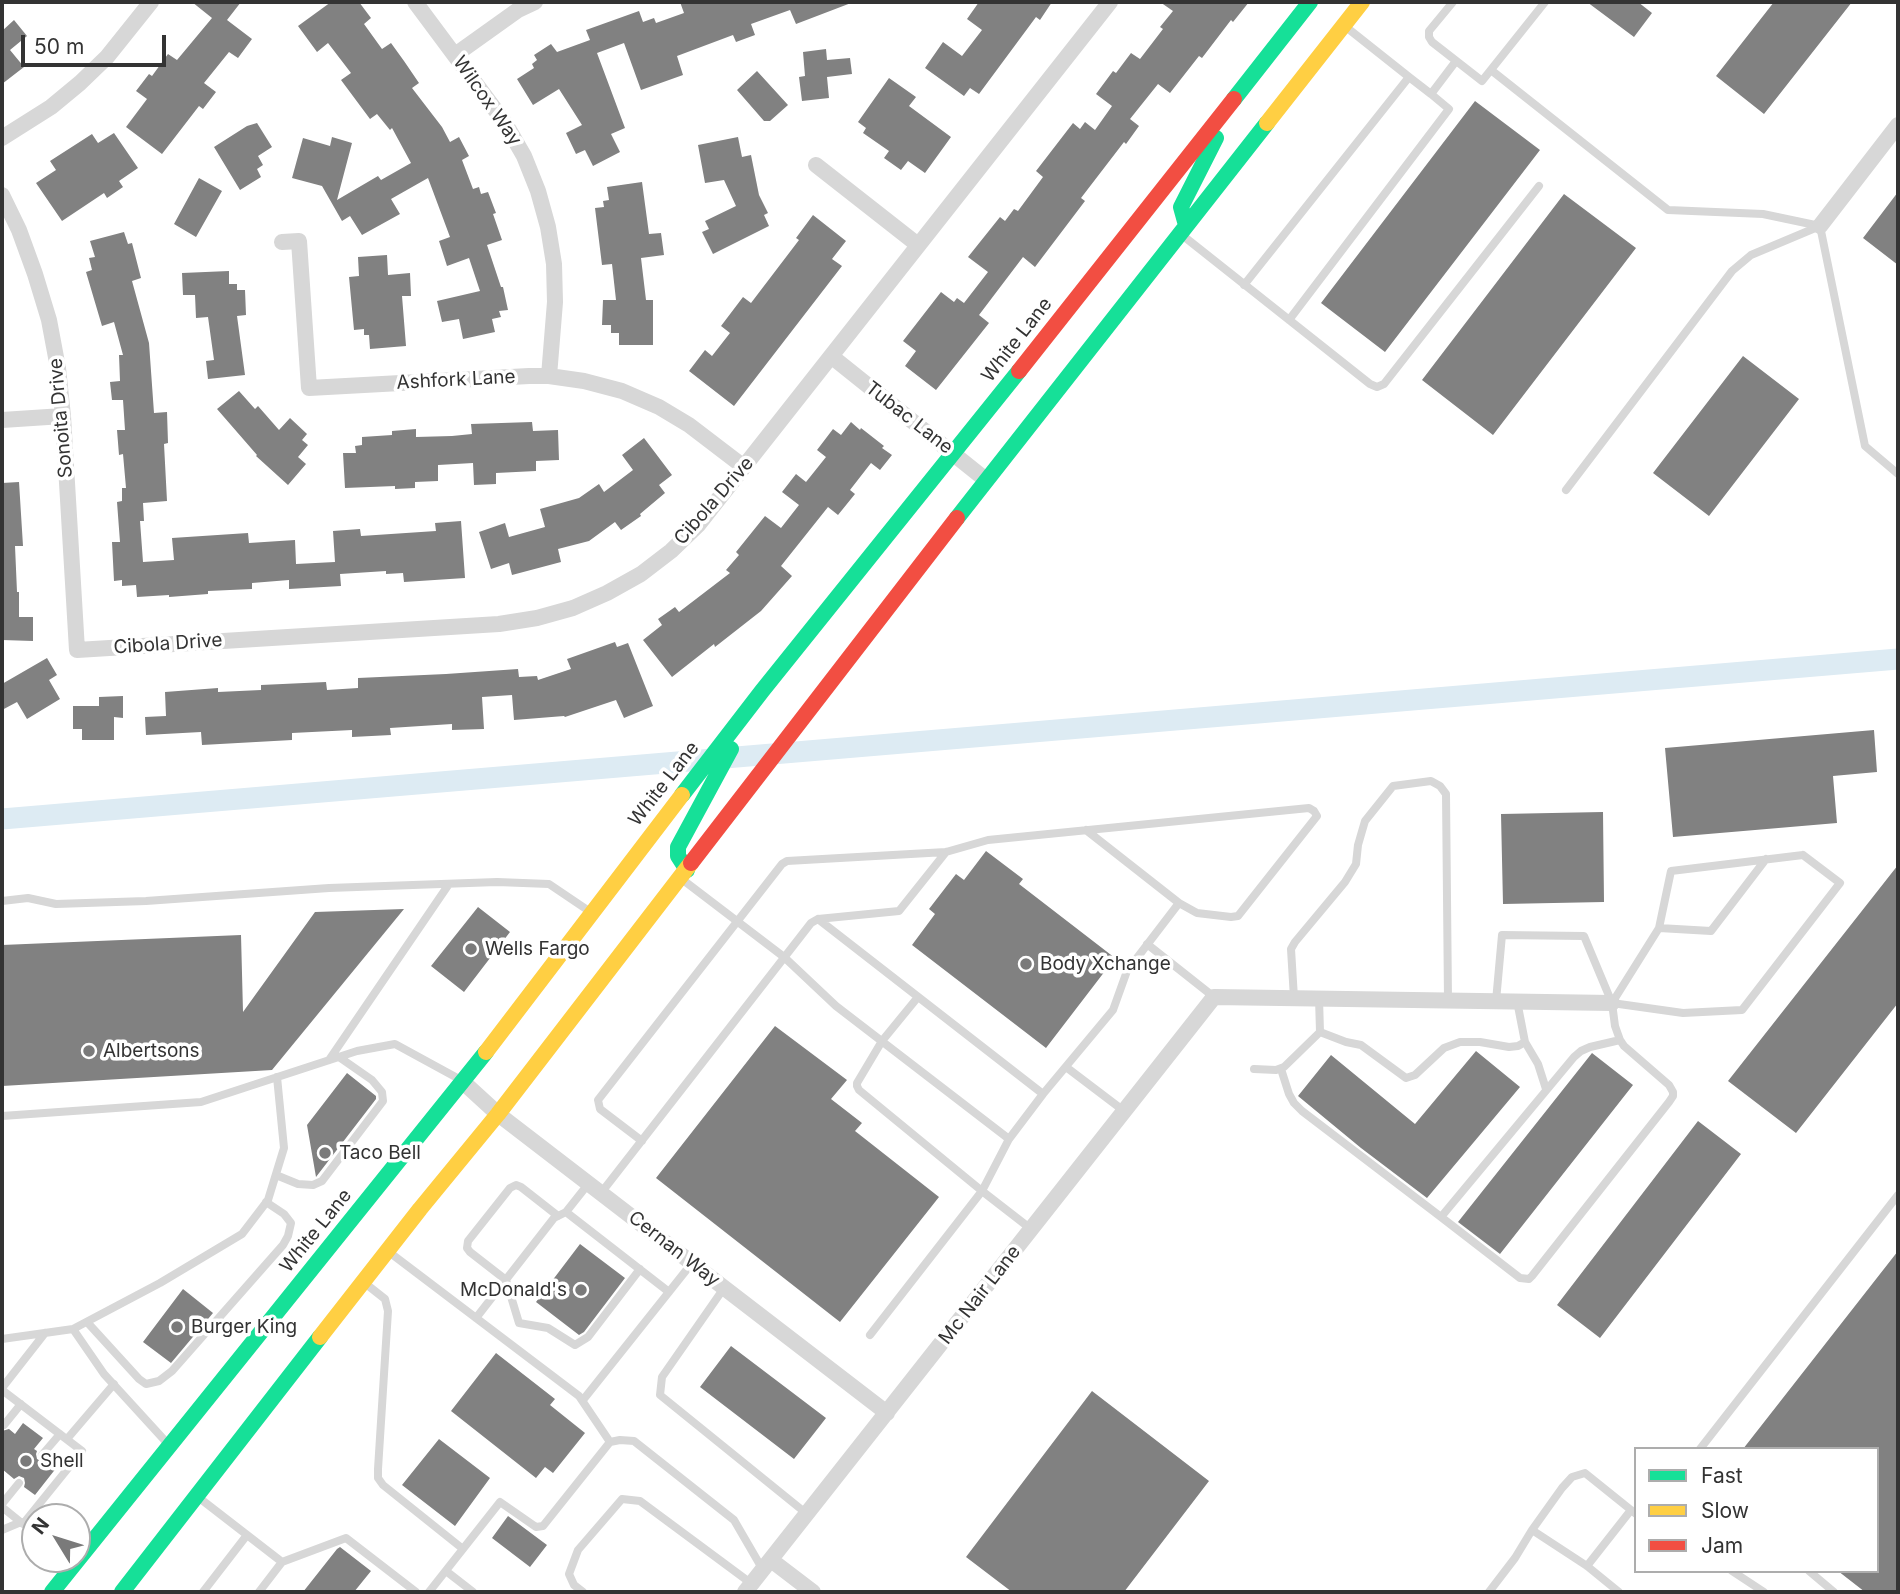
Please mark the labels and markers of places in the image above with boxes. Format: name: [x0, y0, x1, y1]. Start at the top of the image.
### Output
place label: Wells Fargo: [485, 938, 590, 960]
marker: Wells Fargo: [463, 941, 479, 957]
place label: Body Xchange: [1040, 953, 1171, 975]
marker: Body Xchange: [1018, 956, 1034, 972]
place label: Albertsons: [103, 1040, 200, 1062]
marker: Albertsons: [81, 1043, 97, 1059]
place label: Taco Bell: [339, 1142, 421, 1164]
marker: Taco Bell: [317, 1145, 333, 1161]
place label: McDonald's: [460, 1279, 567, 1301]
marker: McDonald's: [573, 1282, 589, 1298]
place label: Burger King: [191, 1316, 297, 1338]
marker: Burger King: [169, 1319, 185, 1335]
place label: Shell: [40, 1450, 84, 1472]
marker: Shell: [18, 1453, 34, 1469]

